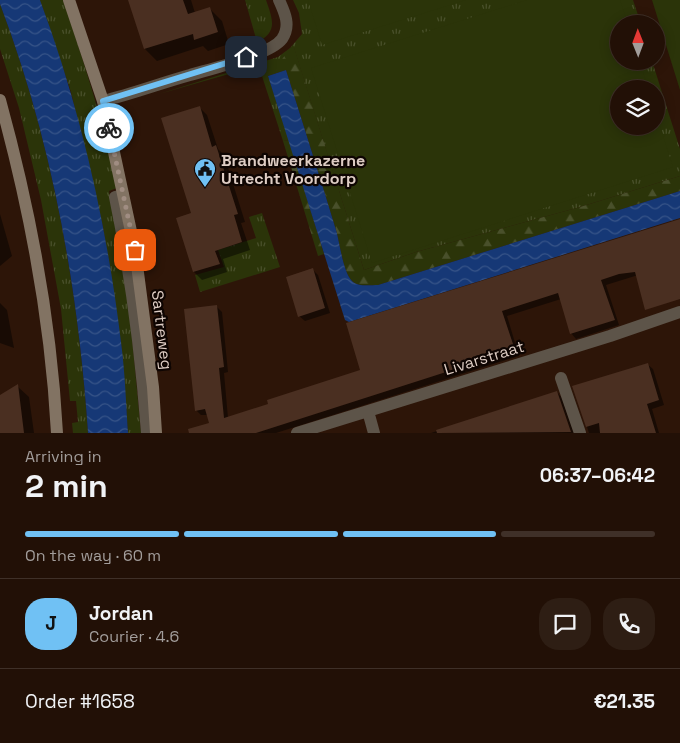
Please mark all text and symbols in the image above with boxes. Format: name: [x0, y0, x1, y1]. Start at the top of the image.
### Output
north arrow: [610, 15, 665, 70]
map controls: [610, 15, 665, 135]
pin: [225, 36, 267, 78]
icon: home: [232, 43, 260, 71]
button: layers: [610, 80, 665, 135]
courier: [84, 103, 134, 153]
icon: bike: [95, 114, 123, 142]
place label: Brandweerkazerne Utrecht Voordorp: [221, 150, 365, 189]
public building icon: Brandweerkazerne Utrecht Voordorp: [193, 157, 217, 188]
pin: [114, 229, 156, 271]
icon: bag: [121, 236, 149, 264]
street label: Sartreweg: [147, 289, 177, 371]
street label: Livarstraat: [441, 336, 527, 380]
text: Arriving in: [25, 446, 102, 467]
text: 06:37–06:42: [540, 463, 655, 488]
text: 2 min: [25, 466, 108, 506]
text: On the way · 60 m: [25, 545, 161, 566]
button: chat: [539, 598, 591, 650]
button: phone: [603, 598, 655, 650]
text: Jordan: [89, 601, 154, 626]
text: J: [45, 611, 57, 636]
text: Courier · 4.6: [89, 626, 179, 647]
text: Order #1658: [25, 689, 135, 714]
text: €21.35: [594, 689, 655, 714]

